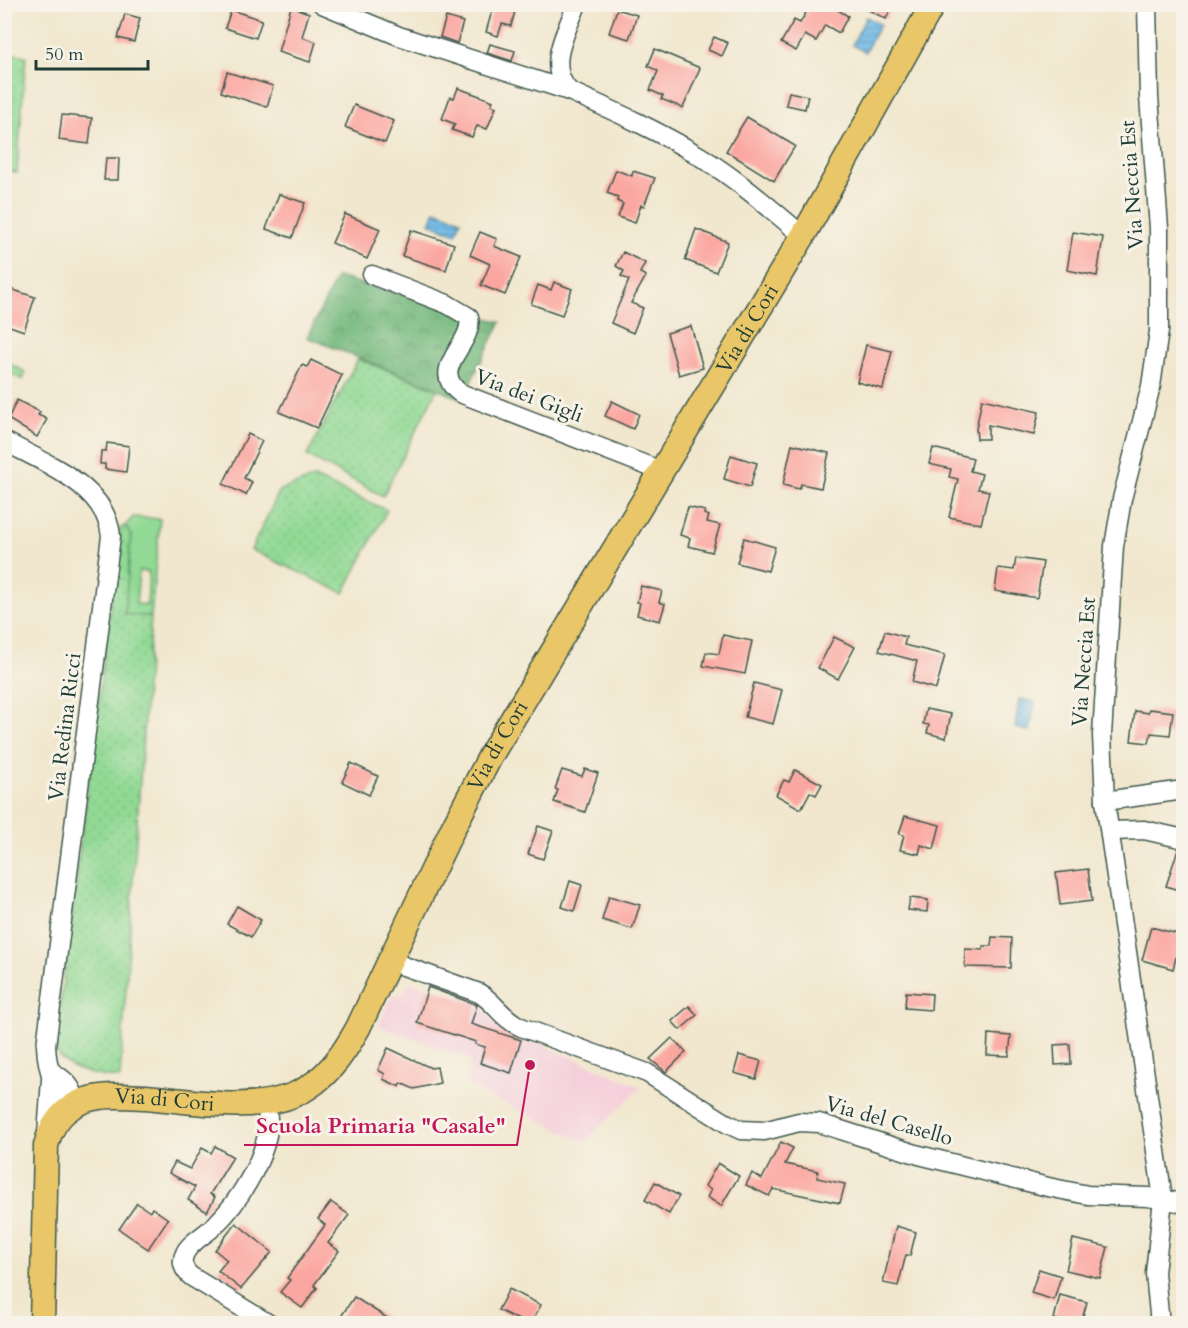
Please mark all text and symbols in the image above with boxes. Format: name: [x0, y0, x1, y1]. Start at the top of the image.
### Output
scale bar: [36, 33, 148, 71]
text: 50 m: [45, 42, 84, 67]
street label: Via Neccia Est: [1113, 119, 1151, 251]
street label: Via di Cori: [709, 279, 785, 379]
street label: Via dei Gigli: [471, 362, 587, 430]
street label: Via Neccia Est: [1065, 596, 1103, 728]
street label: Via Redina Ricci: [42, 651, 89, 803]
street label: Via di Cori: [460, 695, 535, 796]
street label: Via di Cori: [115, 1081, 215, 1118]
street label: Via del Casello: [822, 1089, 956, 1153]
callout: Scuola Primaria "Casale": [244, 1105, 517, 1145]
text: Scuola Primaria "Casale": [256, 1111, 506, 1141]

